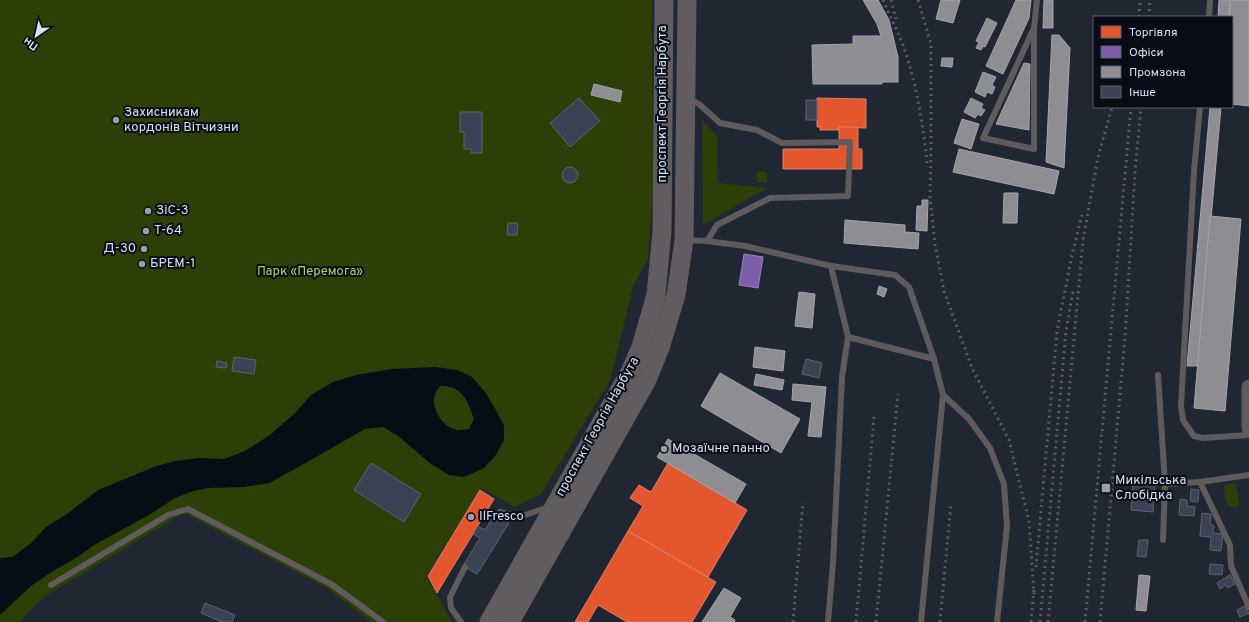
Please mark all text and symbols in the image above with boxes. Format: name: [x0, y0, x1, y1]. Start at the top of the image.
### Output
north arrow: [16, 16, 56, 56]
legend: [1093, 16, 1233, 108]
street label: проспект Георгія Нарбута: [655, 25, 671, 183]
text: Торгівля: [1129, 25, 1177, 41]
text: Пн: [21, 34, 41, 53]
text: Офіси: [1129, 45, 1164, 61]
text: Промзона: [1129, 65, 1186, 81]
text: Інше: [1129, 85, 1156, 101]
place label: Захисникам кордонів Вітчизни: [124, 105, 239, 136]
marker: Захисникам кордонів Вітчизни: [111, 115, 121, 125]
place label: ЗіС-3: [156, 203, 189, 219]
marker: ЗіС-3: [143, 206, 153, 216]
place label: Т-64: [154, 223, 182, 239]
marker: Т-64: [141, 226, 151, 236]
place label: Д-30: [104, 241, 136, 257]
marker: Д-30: [139, 244, 149, 254]
place label: БРЕМ-1: [150, 256, 195, 272]
marker: БРЕМ-1: [137, 259, 147, 269]
park label: Парк «Перемога»: [257, 264, 363, 280]
street label: проспект Георгія Нарбута: [553, 354, 643, 500]
place label: Мозаїчне панно: [672, 441, 770, 457]
marker: Мозаїчне панно: [659, 444, 669, 454]
place label: Микільська Слобідка: [1115, 473, 1186, 504]
marker: Микільська Слобідка: [1100, 482, 1112, 494]
place label: IlFresco: [479, 509, 524, 525]
marker: IlFresco: [466, 512, 476, 522]

